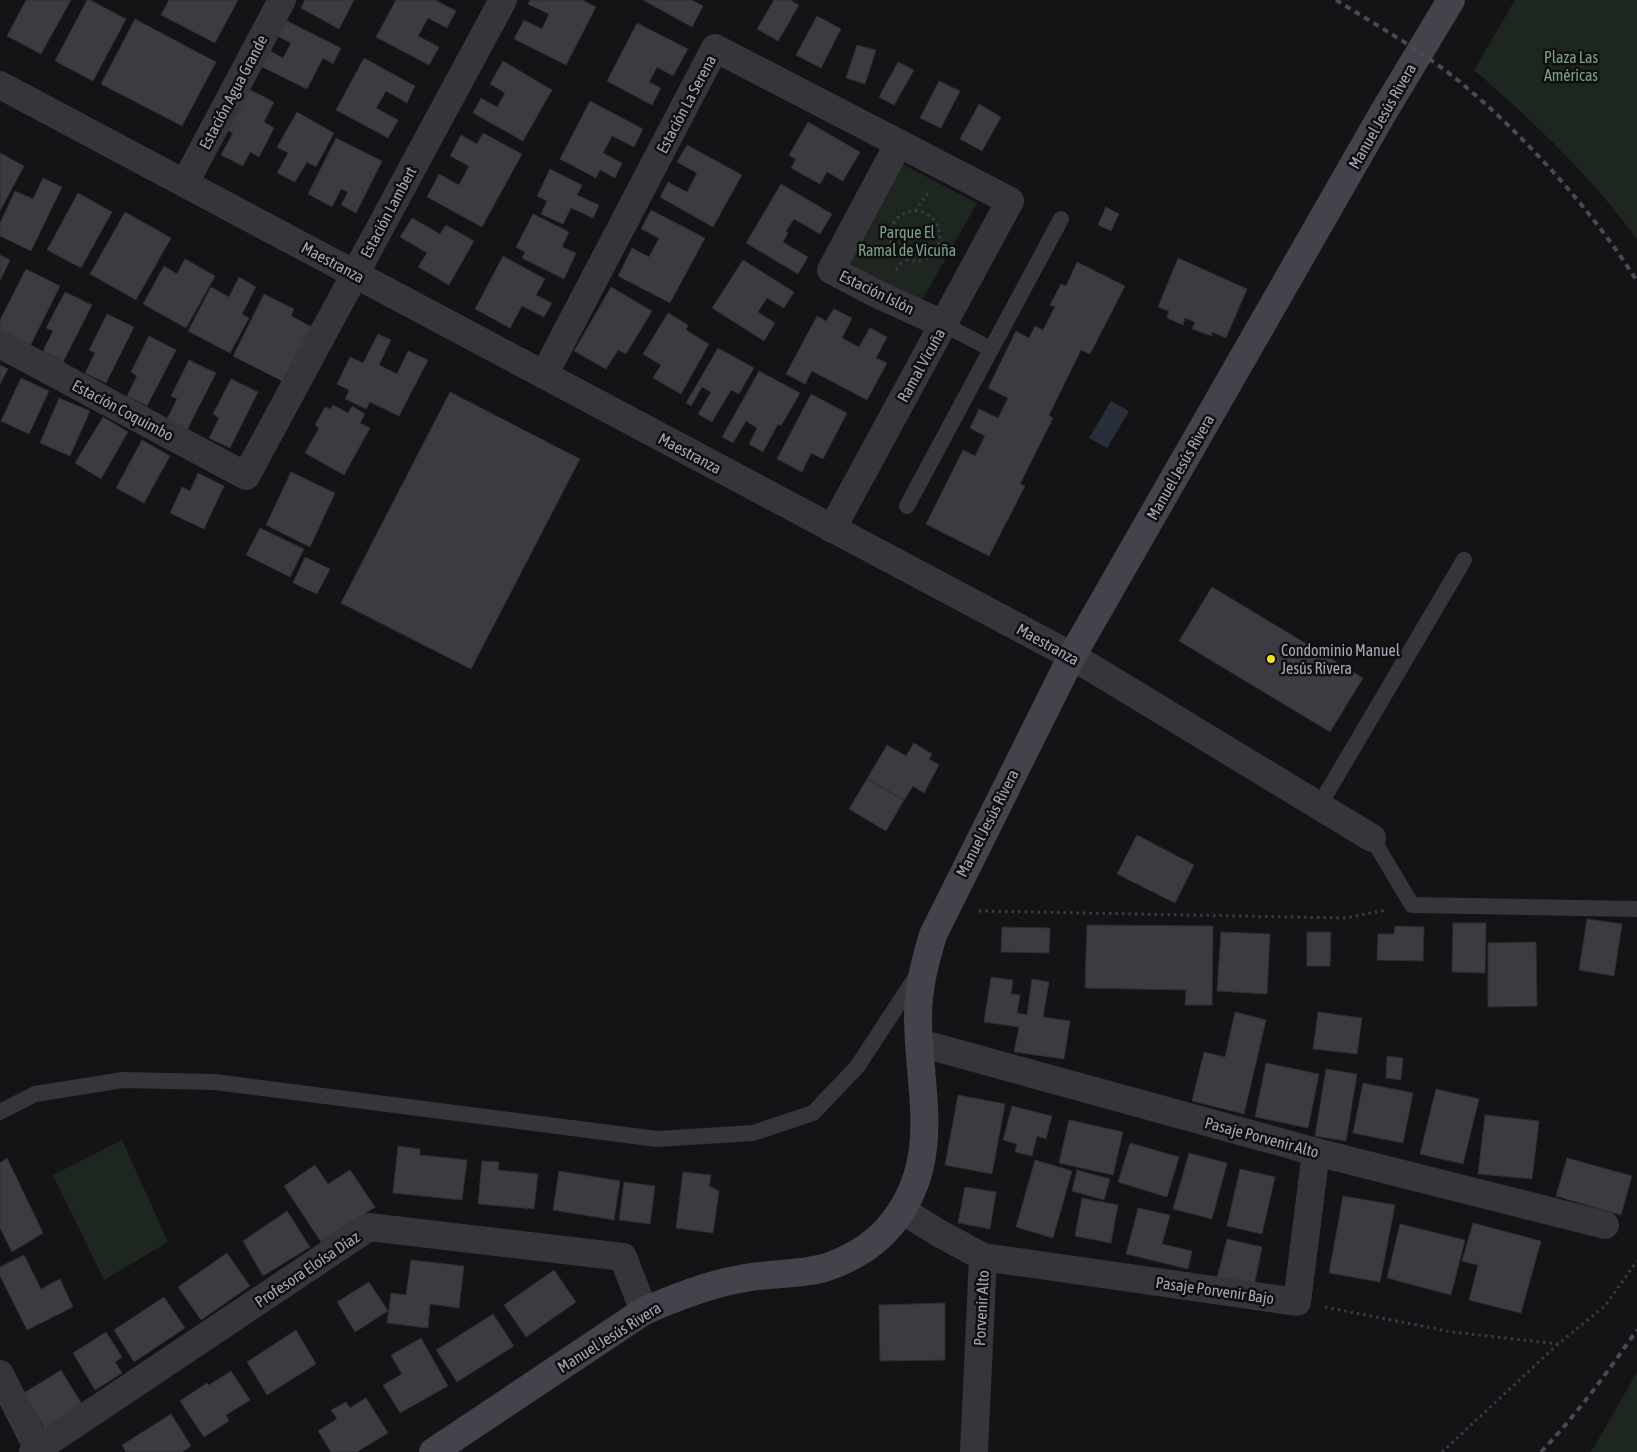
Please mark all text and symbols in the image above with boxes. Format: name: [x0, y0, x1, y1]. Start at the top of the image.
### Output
street label: Estación Agua Grande: [195, 32, 272, 153]
park label: Plaza Las Américas: [1544, 48, 1598, 84]
street label: Estación La Serena: [653, 52, 719, 156]
street label: Manuel Jesús Rivera: [1345, 60, 1419, 172]
street label: Estación Lambert: [356, 163, 420, 261]
park label: Parque El Ramal de Vicuña: [858, 223, 956, 259]
street label: Maestranza: [299, 238, 367, 286]
street label: Estación Islón: [837, 266, 917, 318]
street label: Ramal Vicuña: [893, 325, 949, 405]
street label: Estación Coquimbo: [69, 376, 177, 445]
street label: Manuel Jesús Rivera: [1143, 411, 1217, 523]
street label: Maestranza: [656, 429, 724, 477]
street label: Maestranza: [1014, 620, 1082, 668]
place label: Condominio Manuel Jesús Rivera: [1281, 641, 1401, 677]
marker: Condominio Manuel Jesús Rivera: [1265, 653, 1277, 665]
street label: Manuel Jesús Rivera: [952, 766, 1022, 880]
street label: Pasaje Porvenir Alto: [1203, 1113, 1321, 1162]
street label: Profesora Eloísa Díaz: [251, 1227, 363, 1311]
street label: Porvenir Alto: [970, 1270, 992, 1346]
street label: Pasaje Porvenir Bajo: [1154, 1273, 1275, 1308]
street label: Manuel Jesús Rivera: [554, 1298, 664, 1376]

